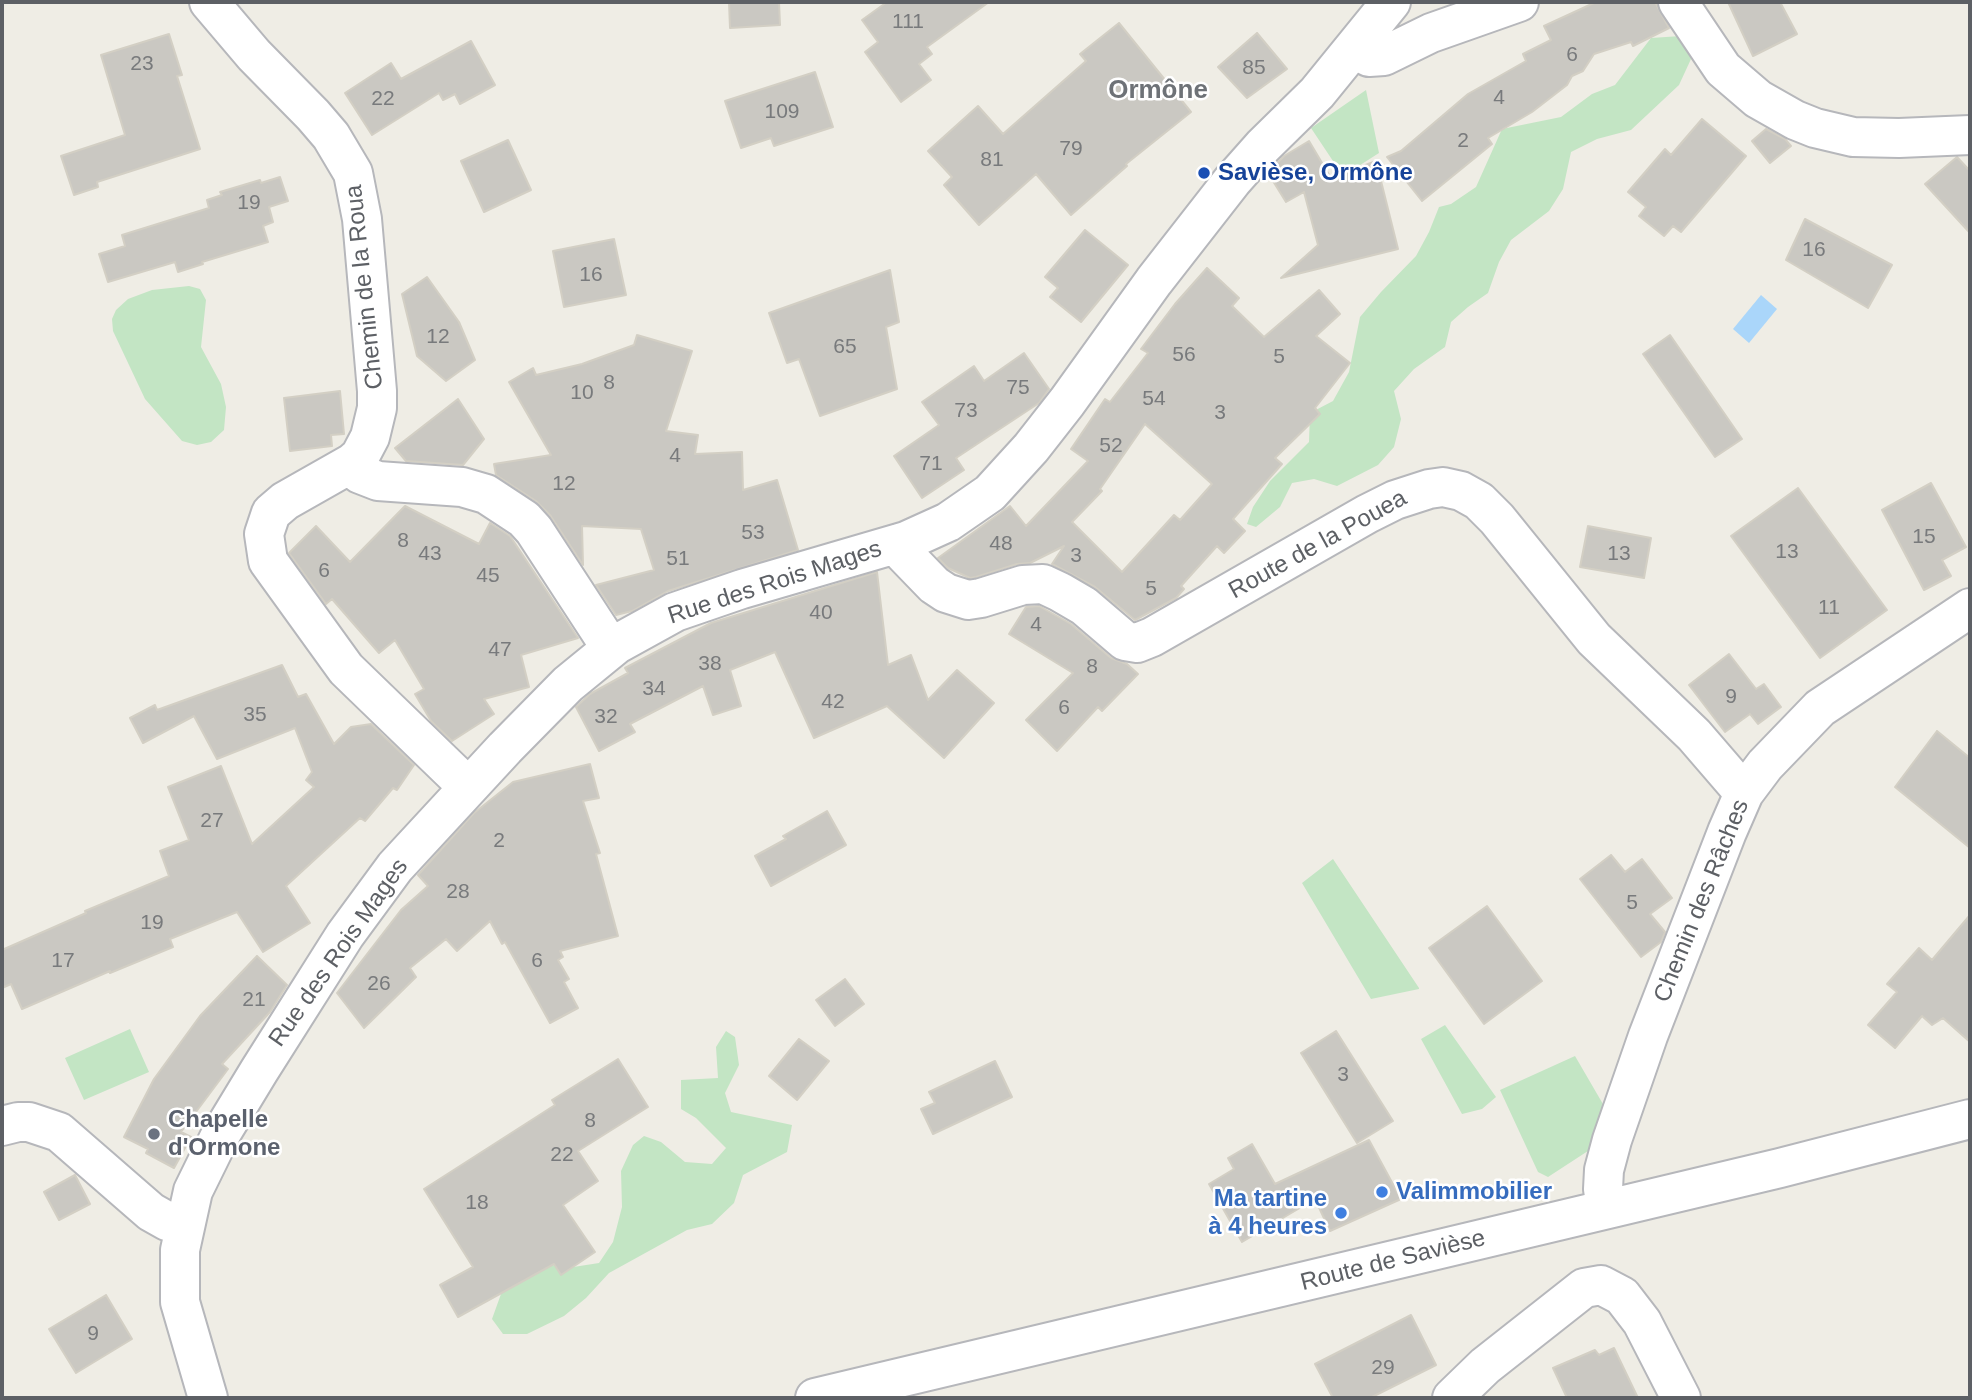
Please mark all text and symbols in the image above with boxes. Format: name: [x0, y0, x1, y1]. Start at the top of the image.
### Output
house number: 111: [892, 9, 924, 35]
house number: 6: [1566, 42, 1578, 68]
house number: 23: [130, 51, 154, 77]
house number: 85: [1242, 55, 1266, 81]
district label: Ormône: [1108, 75, 1208, 107]
house number: 4: [1493, 85, 1505, 111]
house number: 22: [371, 86, 395, 112]
house number: 109: [764, 99, 800, 125]
house number: 2: [1457, 128, 1469, 154]
house number: 79: [1059, 136, 1083, 162]
house number: 81: [980, 147, 1004, 173]
place label: Savièse, Ormône: [1218, 159, 1413, 187]
marker: Savièse, Ormône: [1196, 165, 1212, 181]
street label: Chemin de la Roua: [340, 183, 390, 391]
house number: 19: [237, 190, 261, 216]
house number: 16: [1802, 237, 1826, 263]
house number: 16: [579, 262, 603, 288]
house number: 12: [426, 324, 450, 350]
house number: 65: [833, 334, 857, 360]
house number: 56: [1172, 342, 1196, 368]
house number: 5: [1273, 344, 1285, 370]
house number: 8: [603, 370, 615, 396]
house number: 75: [1006, 375, 1030, 401]
house number: 10: [570, 380, 594, 406]
house number: 54: [1142, 386, 1166, 412]
house number: 73: [954, 398, 978, 424]
house number: 3: [1214, 400, 1226, 426]
house number: 52: [1099, 433, 1123, 459]
house number: 4: [669, 443, 681, 469]
house number: 71: [919, 451, 943, 477]
house number: 12: [552, 471, 576, 497]
street label: Route de la Pouea: [1224, 484, 1412, 606]
house number: 53: [741, 520, 765, 546]
house number: 15: [1912, 524, 1936, 550]
house number: 8: [397, 528, 409, 554]
house number: 48: [989, 531, 1013, 557]
street label: Rue des Rois Mages: [665, 535, 885, 631]
house number: 13: [1775, 539, 1799, 565]
house number: 43: [418, 541, 442, 567]
house number: 13: [1607, 541, 1631, 567]
house number: 3: [1070, 543, 1082, 569]
house number: 51: [666, 546, 690, 572]
house number: 6: [318, 558, 330, 584]
house number: 45: [476, 563, 500, 589]
house number: 5: [1145, 576, 1157, 602]
house number: 11: [1818, 595, 1840, 621]
house number: 40: [809, 600, 833, 626]
house number: 4: [1030, 612, 1042, 638]
house number: 47: [488, 637, 512, 663]
house number: 38: [698, 651, 722, 677]
house number: 8: [1086, 654, 1098, 680]
house number: 34: [642, 676, 666, 702]
house number: 9: [1725, 684, 1737, 710]
house number: 42: [821, 689, 845, 715]
house number: 6: [1058, 695, 1070, 721]
house number: 35: [243, 702, 267, 728]
house number: 32: [594, 704, 618, 730]
street label: Chemin des Râches: [1648, 795, 1756, 1007]
house number: 27: [200, 808, 224, 834]
house number: 2: [493, 828, 505, 854]
street label: Rue des Rois Mages: [263, 853, 415, 1053]
house number: 28: [446, 879, 470, 905]
house number: 5: [1626, 890, 1638, 916]
house number: 19: [140, 910, 164, 936]
house number: 17: [51, 948, 75, 974]
house number: 6: [531, 948, 543, 974]
house number: 26: [367, 971, 391, 997]
house number: 21: [242, 987, 266, 1013]
house number: 3: [1337, 1062, 1349, 1088]
place label: Chapelle d'Ormone: [168, 1106, 280, 1162]
house number: 8: [584, 1108, 596, 1134]
marker: Chapelle d'Ormone: [146, 1126, 162, 1142]
house number: 22: [550, 1142, 574, 1168]
place label: Valimmobilier: [1396, 1178, 1552, 1206]
marker: Valimmobilier: [1374, 1184, 1390, 1200]
place label: Ma tartine à 4 heures: [1208, 1185, 1327, 1241]
house number: 18: [465, 1190, 489, 1216]
marker: Ma tartine à 4 heures: [1333, 1205, 1349, 1221]
street label: Route de Savièse: [1298, 1224, 1488, 1298]
house number: 9: [87, 1321, 99, 1347]
house number: 29: [1371, 1355, 1395, 1381]

